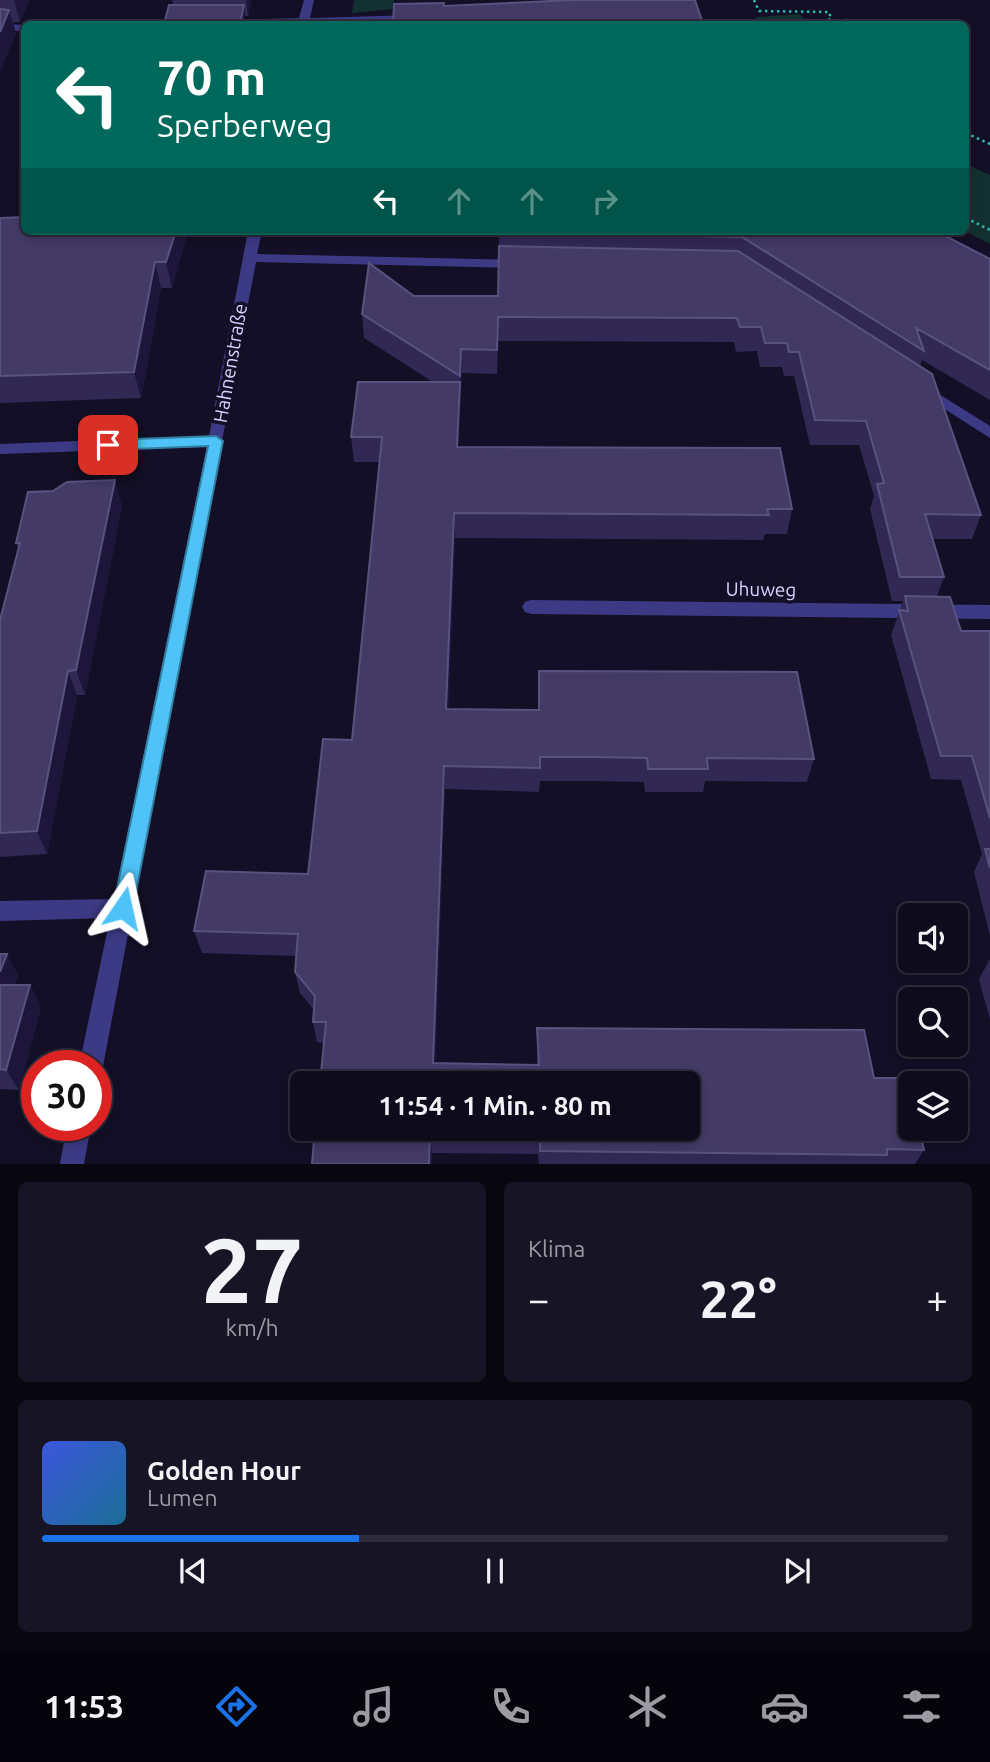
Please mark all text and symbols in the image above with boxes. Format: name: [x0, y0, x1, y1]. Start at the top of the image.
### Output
icon: left: [42, 49, 133, 140]
text: 70 m: [157, 49, 266, 104]
text: Sperberweg: [157, 107, 332, 143]
icon: left: [367, 182, 405, 220]
icon: ahead: [440, 182, 478, 220]
icon: ahead: [513, 182, 551, 220]
icon: right: [586, 182, 624, 220]
street label: Hahnenstraße: [209, 302, 251, 424]
pin: [78, 415, 138, 475]
icon: arrive: [89, 426, 127, 464]
street label: Uhuweg: [725, 577, 797, 601]
position arrow: [86, 871, 160, 945]
map controls: [898, 903, 968, 1141]
button: sound: [898, 903, 968, 973]
button: search: [898, 987, 968, 1057]
speed limit sign: 30: [21, 1050, 112, 1141]
button: layers: [898, 1071, 968, 1141]
text: 11:54 · 1 Min. · 80 m: [378, 1091, 612, 1120]
text: 27: [201, 1218, 303, 1320]
text: Klima: [528, 1236, 585, 1261]
text: 22°: [699, 1270, 777, 1328]
text: −: [528, 1278, 549, 1320]
text: +: [927, 1278, 948, 1320]
text: km/h: [225, 1315, 279, 1340]
text: Golden Hour: [147, 1456, 301, 1485]
text: Lumen: [147, 1485, 218, 1510]
icon: previous: [174, 1552, 212, 1590]
icon: pause: [476, 1552, 514, 1590]
icon: next: [778, 1552, 816, 1590]
icon: directions: [212, 1682, 261, 1731]
icon: music: [349, 1682, 398, 1731]
icon: phone: [486, 1682, 535, 1731]
icon: climate: [623, 1682, 672, 1731]
icon: car: [760, 1682, 809, 1731]
icon: filters: [897, 1682, 946, 1731]
text: 11:53: [44, 1688, 124, 1724]

